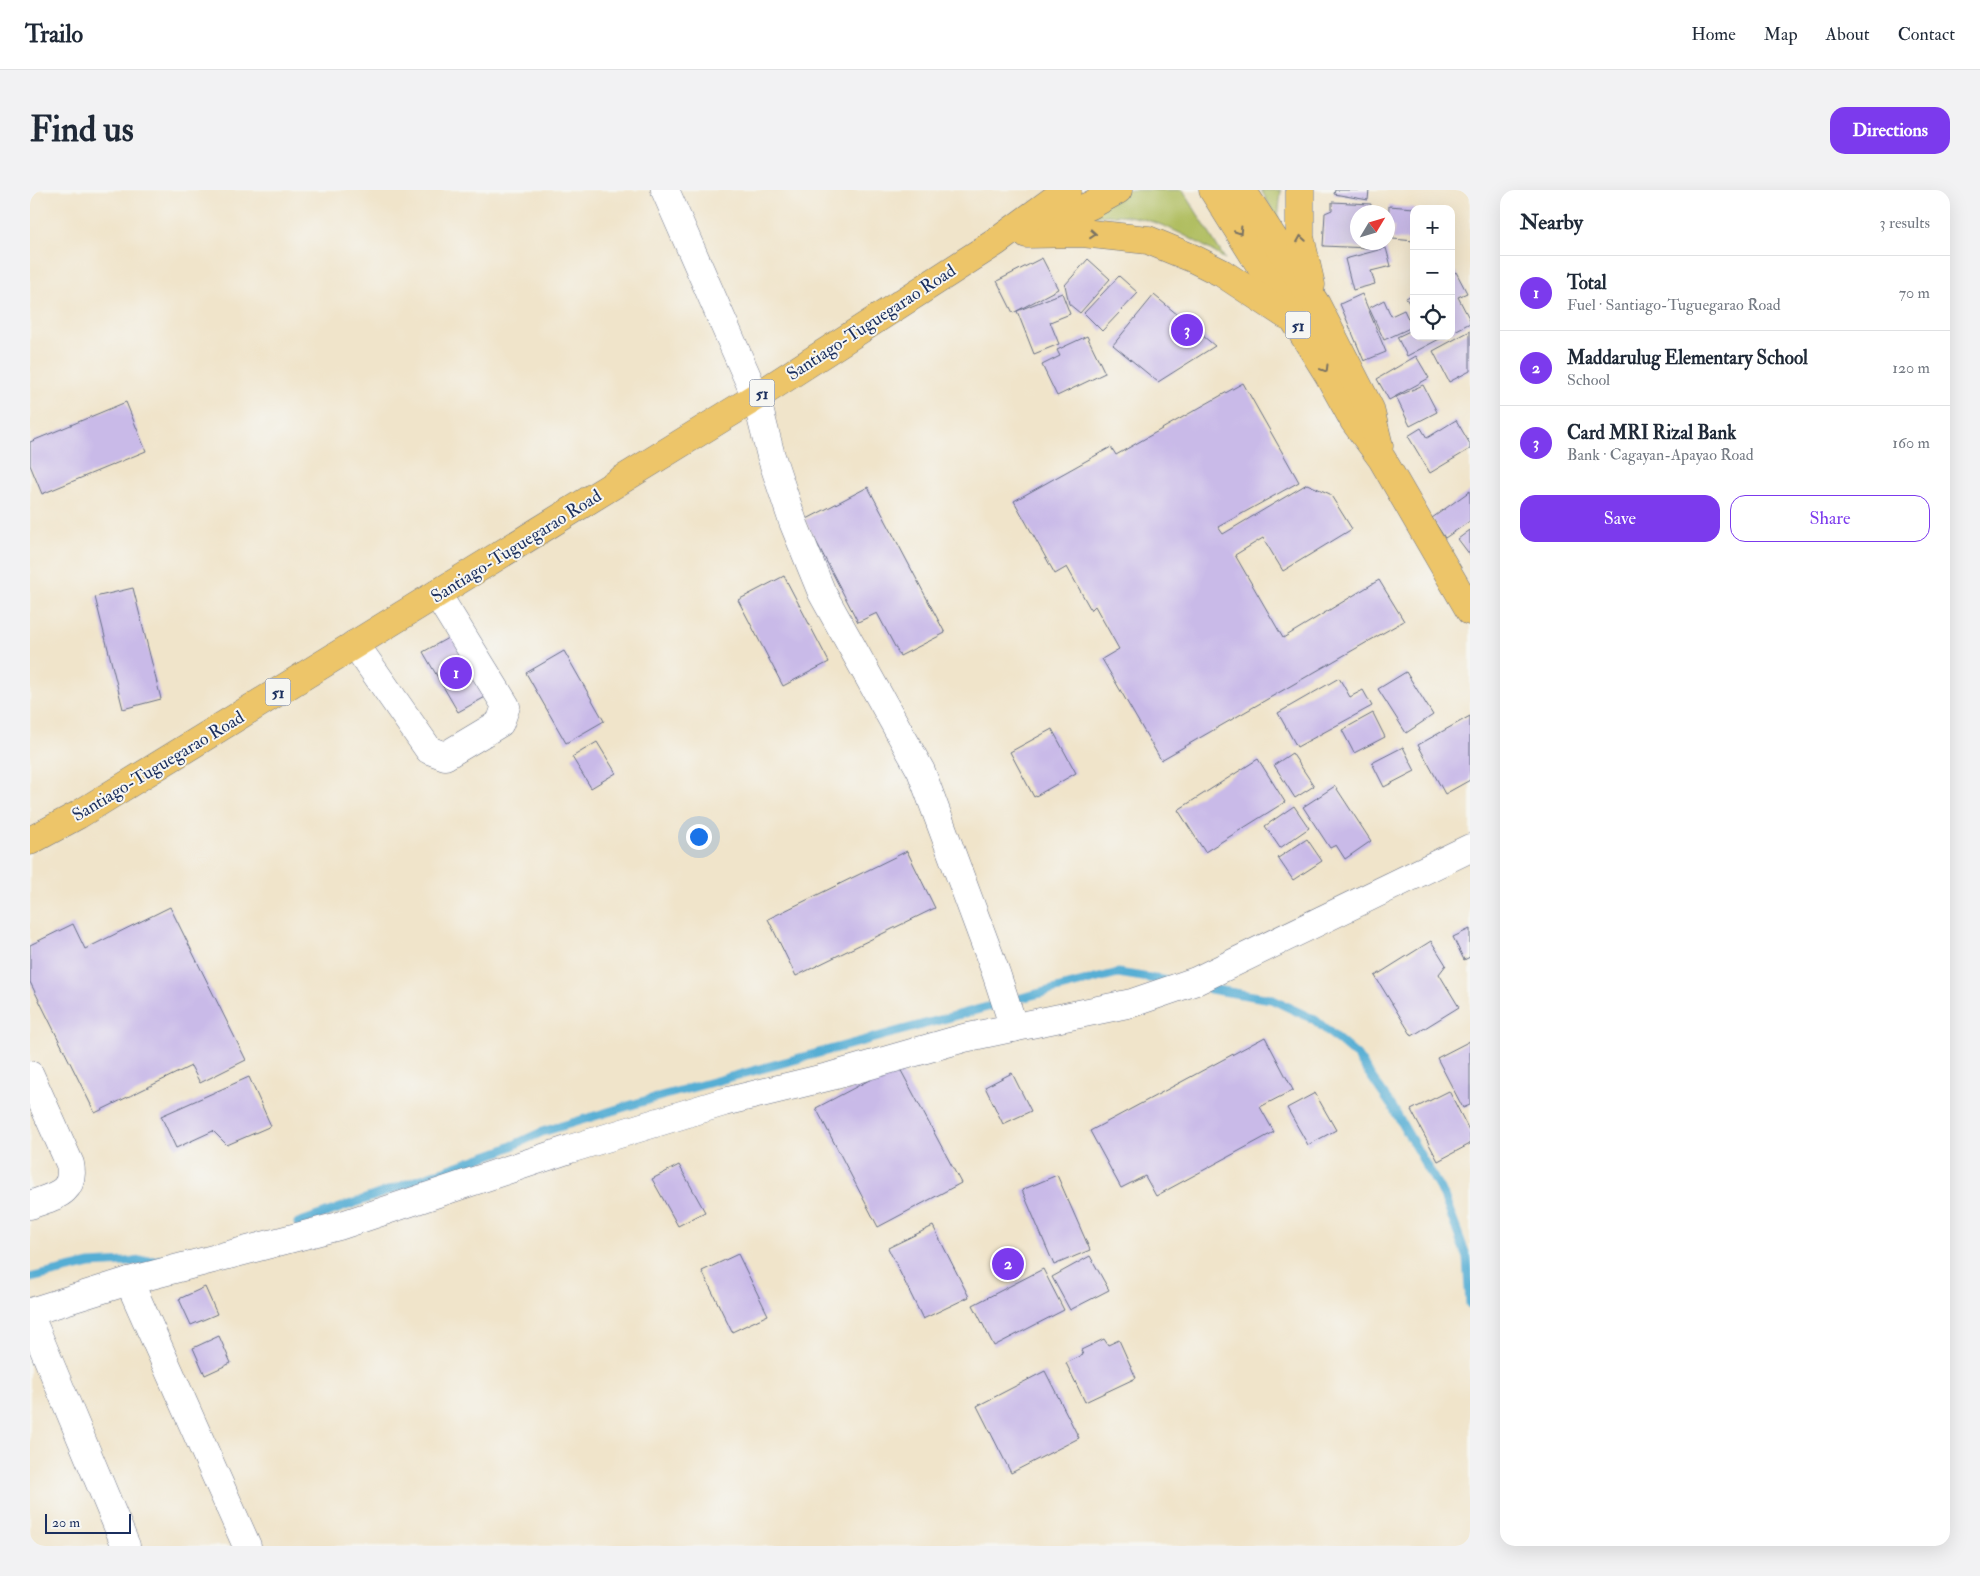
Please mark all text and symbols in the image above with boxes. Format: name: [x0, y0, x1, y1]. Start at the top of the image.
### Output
text: Trailo: [25, 19, 83, 50]
text: Home: [1691, 23, 1736, 46]
text: Map: [1764, 23, 1798, 46]
text: About: [1826, 23, 1870, 46]
text: Contact: [1898, 23, 1955, 46]
button: Directions: [1830, 107, 1950, 154]
text: Find us: [30, 108, 134, 152]
north arrow: [1350, 205, 1395, 250]
map controls: [1410, 205, 1455, 340]
button: +: [1410, 205, 1455, 250]
text: Nearby: [1520, 209, 1583, 236]
text: 3 results: [1879, 213, 1930, 233]
one-way arrow: [1232, 226, 1242, 235]
one-way arrow: [1090, 229, 1098, 240]
one-way arrow: [1297, 235, 1307, 243]
button: −: [1410, 250, 1455, 295]
street label: Santiago-Tuguegarao Road: [782, 259, 960, 386]
text: Total: [1567, 271, 1607, 295]
text: 1: [1533, 283, 1539, 303]
text: 70 m: [1899, 283, 1930, 303]
button: locate: [1410, 295, 1455, 340]
text: Fuel · Santiago-Tuguegarao Road: [1567, 295, 1781, 315]
pin: 3: [1171, 311, 1203, 349]
road number: 51: [1286, 312, 1310, 338]
text: Maddarulug Elementary School: [1567, 346, 1808, 370]
text: 2: [1532, 358, 1540, 378]
text: 120 m: [1892, 358, 1930, 378]
one-way arrow: [1319, 363, 1329, 372]
text: School: [1567, 370, 1610, 390]
road number: 51: [750, 380, 774, 407]
text: Card MRI Rizal Bank: [1567, 421, 1736, 445]
text: 3: [1533, 433, 1539, 453]
text: 160 m: [1892, 433, 1930, 453]
text: Bank · Cagayan-Apayao Road: [1567, 445, 1754, 465]
street label: Santiago-Tuguegarao Road: [427, 484, 606, 608]
button: Save: [1520, 495, 1720, 542]
button: Share: [1730, 495, 1930, 542]
pin: 1: [440, 654, 472, 692]
road number: 51: [266, 678, 290, 706]
street label: Santiago-Tuguegarao Road: [68, 706, 249, 827]
your location: [686, 824, 712, 850]
pin: 2: [992, 1245, 1024, 1283]
scale bar: [45, 1511, 131, 1534]
text: 20 m: [52, 1514, 80, 1531]

